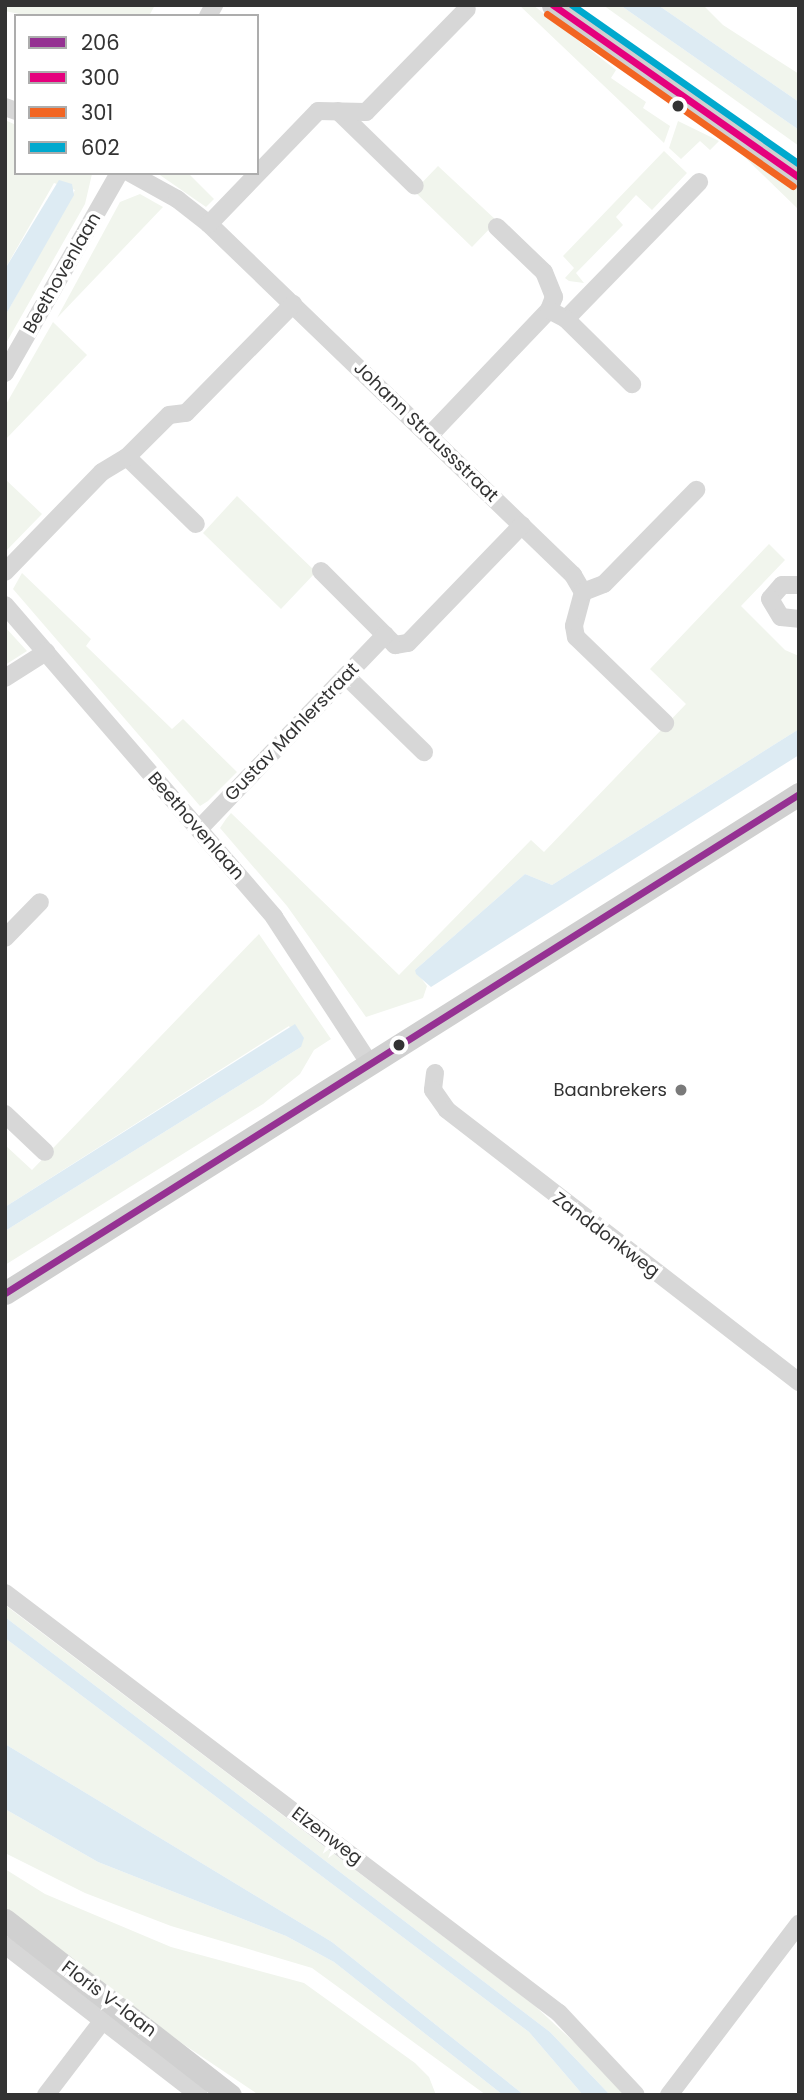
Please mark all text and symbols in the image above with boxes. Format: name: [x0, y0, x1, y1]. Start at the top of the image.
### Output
legend: [14, 14, 259, 175]
text: 206: [81, 28, 120, 57]
text: 300: [81, 63, 120, 92]
text: 301: [81, 98, 113, 127]
unlabelled marker: [671, 99, 685, 113]
text: 602: [81, 133, 120, 162]
street label: Beethovenlaan: [19, 209, 105, 337]
street label: Johann Straussstraat: [349, 357, 503, 507]
street label: Gustav Mahlerstraat: [220, 658, 364, 806]
street label: Beethovenlaan: [143, 768, 249, 884]
unlabelled marker: [392, 1038, 406, 1052]
place label: Baanbrekers: [554, 1079, 667, 1101]
marker: Baanbrekers: [673, 1082, 689, 1098]
street label: Zanddonkweg: [548, 1188, 664, 1282]
street label: Elzenweg: [288, 1803, 366, 1869]
street label: Floris V-laan: [57, 1956, 161, 2042]

